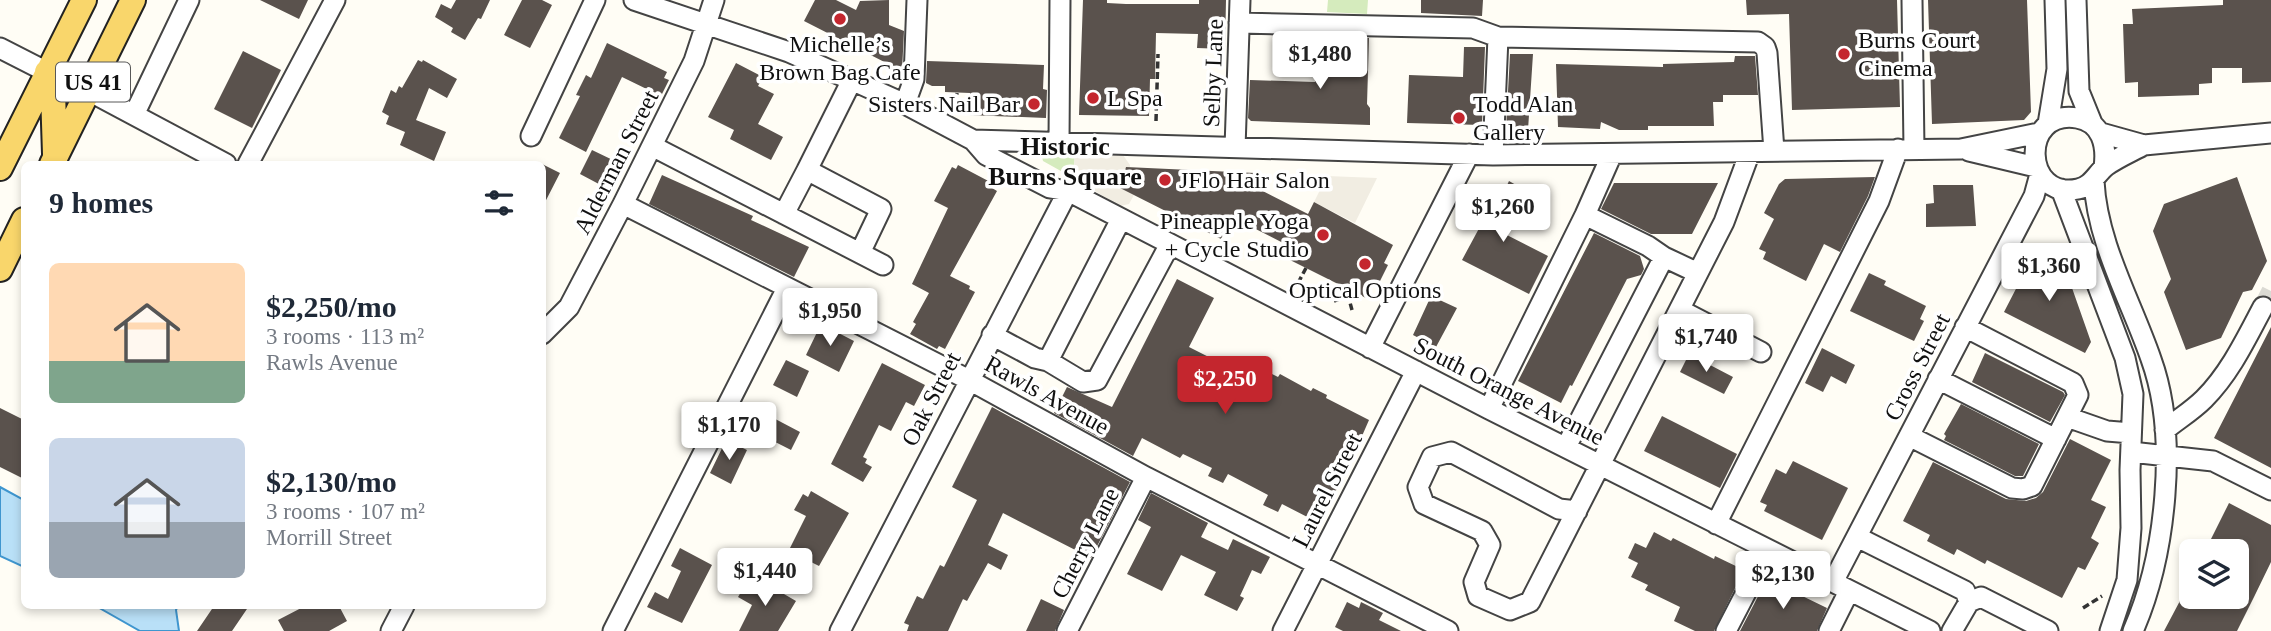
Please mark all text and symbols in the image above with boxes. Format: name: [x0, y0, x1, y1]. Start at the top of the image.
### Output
marker: Michelle’s Brown Bag Cafe: [832, 11, 848, 27]
street label: Selby Lane: [1198, 18, 1228, 128]
place label: Burns Court Cinema: [1858, 27, 1976, 81]
place label: Michelle’s Brown Bag Cafe: [759, 31, 921, 85]
pin: $1,480: [1263, 32, 1377, 91]
text: $1,480: [1288, 41, 1352, 66]
marker: Burns Court Cinema: [1836, 46, 1852, 62]
road number: US 41: [56, 62, 130, 102]
street label: Alderman Street: [569, 85, 664, 238]
place label: L Spa: [1107, 85, 1163, 111]
marker: L Spa: [1085, 90, 1101, 106]
place label: Sisters Nail Bar: [868, 91, 1020, 117]
place label: Todd Alan Gallery: [1473, 91, 1573, 145]
marker: Sisters Nail Bar: [1026, 96, 1042, 112]
marker: Todd Alan Gallery: [1451, 110, 1467, 126]
district label: Historic Burns Square: [988, 132, 1142, 191]
place label: JFlo Hair Salon: [1179, 167, 1330, 193]
marker: JFlo Hair Salon: [1157, 172, 1173, 188]
icon: filters: [480, 184, 518, 222]
pin: $1,260: [1446, 184, 1560, 244]
text: 9 homes: [49, 186, 153, 219]
text: $1,260: [1471, 194, 1535, 219]
place label: Pineapple Yoga + Cycle Studio: [1160, 208, 1309, 262]
marker: Pineapple Yoga + Cycle Studio: [1315, 227, 1331, 243]
pin: $1,360: [1992, 244, 2106, 303]
text: $1,360: [2017, 253, 2081, 278]
marker: Optical Options: [1357, 256, 1373, 272]
place label: Optical Options: [1289, 277, 1441, 303]
pin: $1,950: [773, 288, 887, 348]
text: $2,250/mo: [266, 290, 397, 323]
icon: home: [105, 291, 189, 375]
text: $1,950: [798, 298, 862, 323]
street label: Cross Street: [1879, 309, 1955, 425]
pin: $1,740: [1649, 314, 1763, 374]
text: 3 rooms · 113 m²: [266, 324, 424, 349]
text: $1,740: [1674, 324, 1738, 349]
street label: South Orange Avenue: [1409, 332, 1609, 450]
street label: Oak Street: [896, 347, 966, 450]
text: Rawls Avenue: [266, 350, 398, 375]
street label: Rawls Avenue: [981, 350, 1113, 440]
pin: $2,250: [1168, 356, 1282, 416]
text: $2,250: [1193, 366, 1257, 391]
pin: $1,170: [672, 402, 786, 462]
text: $1,170: [697, 412, 761, 437]
street label: Laurel Street: [1287, 428, 1367, 551]
text: $2,130/mo: [266, 465, 397, 498]
icon: home: [105, 466, 189, 550]
street label: Cherry Lane: [1046, 483, 1124, 603]
text: 3 rooms · 107 m²: [266, 499, 425, 524]
text: Morrill Street: [266, 525, 392, 550]
map controls: [2179, 539, 2249, 609]
button: layers: [2179, 539, 2249, 609]
pin: $1,440: [708, 548, 822, 608]
pin: $2,130: [1726, 552, 1840, 611]
text: $1,440: [733, 558, 797, 583]
text: $2,130: [1751, 561, 1815, 586]

